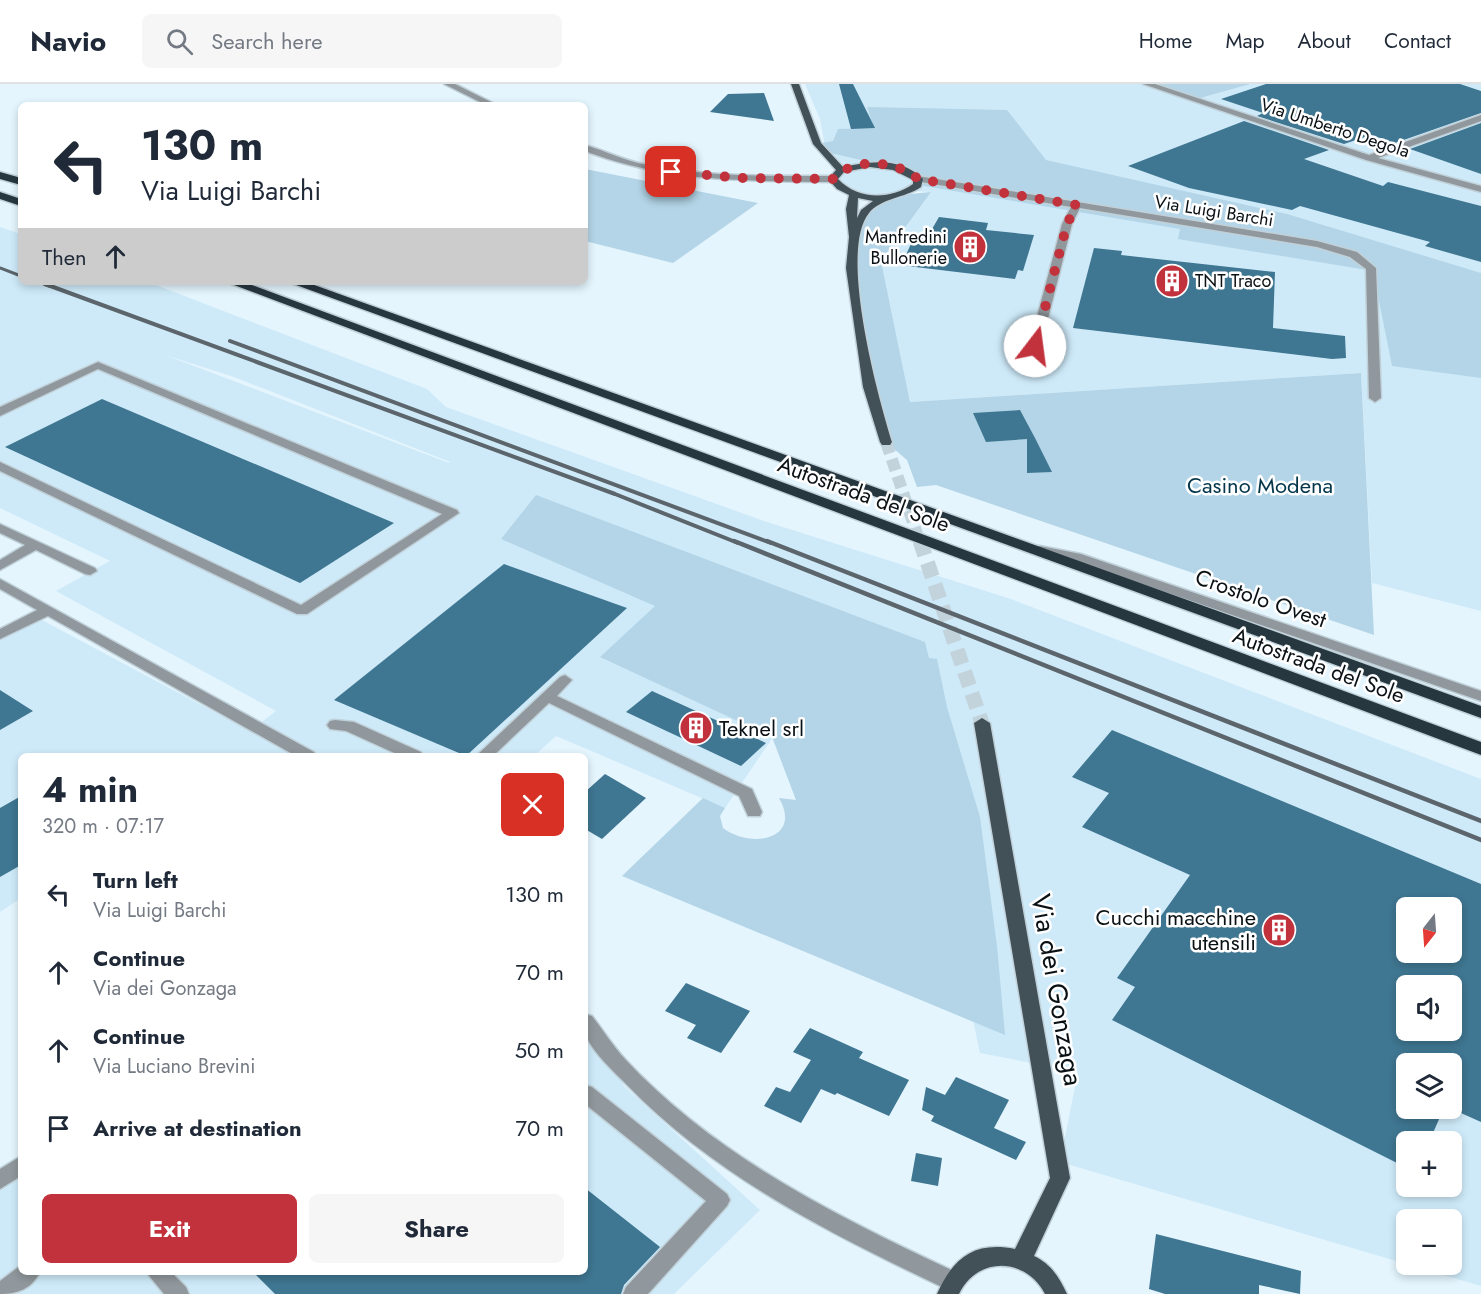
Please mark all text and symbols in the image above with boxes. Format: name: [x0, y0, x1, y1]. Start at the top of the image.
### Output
search box: [142, 14, 562, 68]
text: Navio: [30, 21, 106, 62]
icon: search: [163, 25, 196, 58]
text: Search here: [211, 25, 322, 57]
text: Home: [1139, 26, 1192, 56]
text: Map: [1225, 26, 1265, 56]
text: About: [1298, 26, 1351, 56]
text: Contact: [1384, 26, 1451, 56]
street label: Via Umberto Degola: [1257, 92, 1413, 164]
text: 130 m: [141, 115, 263, 176]
icon: left: [42, 126, 120, 204]
pin: [645, 146, 696, 197]
icon: arrive: [654, 155, 687, 188]
text: Via Luigi Barchi: [141, 171, 321, 210]
street label: Via Luigi Barchi: [1153, 189, 1275, 233]
place label: Manfredini Bullonerie: [865, 224, 947, 271]
building icon: Manfredini Bullonerie: [952, 229, 988, 265]
icon: ahead: [99, 240, 132, 273]
text: Then: [42, 241, 87, 273]
building icon: TNT Traco: [1154, 263, 1190, 299]
place label: TNT Traco: [1195, 268, 1271, 294]
position arrow: [1003, 314, 1067, 378]
street label: Autostrada del Sole: [774, 448, 954, 540]
park label: Casino Modena: [1187, 469, 1333, 501]
street label: Crostolo Ovest: [1191, 561, 1331, 636]
street label: Autostrada del Sole: [1229, 619, 1409, 711]
building icon: Teknel srl: [678, 710, 714, 746]
place label: Teknel srl: [719, 712, 804, 744]
text: 4 min: [42, 763, 138, 815]
button: close: [501, 773, 564, 836]
text: 320 m · 07:17: [42, 812, 164, 841]
text: Turn left: [93, 864, 178, 896]
icon: left: [42, 878, 75, 911]
text: 130 m: [505, 878, 564, 910]
street label: Via dei Gonzaga: [1021, 891, 1094, 1089]
text: Via Luigi Barchi: [93, 896, 227, 925]
north arrow: [1396, 897, 1462, 963]
map controls: [1396, 897, 1462, 1275]
place label: Cucchi macchine utensili: [1096, 901, 1256, 958]
building icon: Cucchi macchine utensili: [1261, 912, 1297, 948]
text: Continue: [93, 942, 185, 974]
icon: ahead: [42, 956, 75, 989]
text: 70 m: [515, 956, 564, 988]
text: Via dei Gonzaga: [93, 974, 237, 1003]
button: sound: [1396, 975, 1462, 1041]
text: Continue: [93, 1020, 185, 1052]
icon: ahead: [42, 1034, 75, 1067]
text: 50 m: [515, 1034, 564, 1066]
text: Via Luciano Brevini: [93, 1052, 255, 1081]
button: layers: [1396, 1053, 1462, 1119]
icon: arrive: [42, 1112, 75, 1145]
text: Arrive at destination: [93, 1112, 302, 1144]
text: 70 m: [515, 1112, 564, 1144]
button: +: [1396, 1131, 1462, 1197]
button: Exit: [42, 1194, 297, 1263]
button: Share: [309, 1194, 564, 1263]
button: −: [1396, 1209, 1462, 1275]

